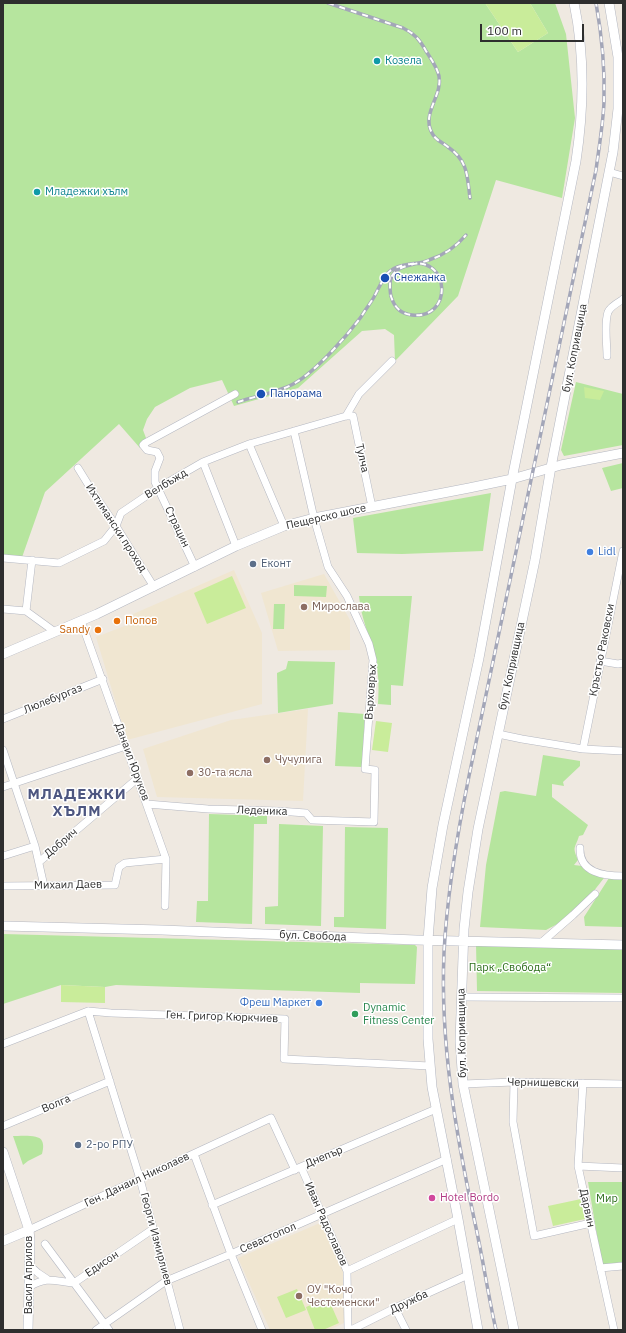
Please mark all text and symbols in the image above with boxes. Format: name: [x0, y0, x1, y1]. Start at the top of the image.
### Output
scale bar: [482, 16, 586, 42]
text: 100 m: [487, 23, 522, 38]
place label: Козела: [385, 54, 422, 68]
marker: Козела: [372, 56, 382, 66]
place label: Младежки хълм: [45, 185, 128, 199]
marker: Младежки хълм: [32, 187, 42, 197]
place label: Снежанка: [394, 271, 446, 285]
marker: Снежанка: [379, 272, 391, 284]
street label: бул. Копривщица: [560, 303, 590, 393]
place label: Панорама: [270, 387, 322, 401]
marker: Панорама: [255, 388, 267, 400]
street label: Тулча: [353, 442, 371, 474]
street label: Велбъжд: [142, 466, 190, 502]
street label: Ихтимански проход: [83, 481, 149, 575]
street label: Пещерско шосе: [285, 501, 367, 533]
street label: Страцин: [162, 504, 192, 550]
place label: Lidl: [598, 545, 616, 559]
marker: Lidl: [585, 547, 595, 557]
place label: Еконт: [261, 557, 291, 571]
marker: Еконт: [248, 559, 258, 569]
place label: Мирослава: [312, 600, 370, 614]
marker: Мирослава: [299, 602, 309, 612]
street label: Кръстьо Раковски: [587, 603, 617, 697]
place label: Попов: [125, 614, 157, 628]
marker: Попов: [112, 616, 122, 626]
street label: бул. Копривщица: [496, 621, 528, 711]
place label: Sandy: [60, 623, 90, 637]
marker: Sandy: [93, 625, 103, 635]
street label: Върховръх: [362, 664, 380, 720]
street label: Люлебургаз: [22, 681, 84, 717]
street label: Данаил Юруков: [112, 721, 152, 803]
place label: Чучулига: [275, 753, 322, 767]
marker: Чучулига: [262, 755, 272, 765]
place label: 30-та ясла: [198, 766, 252, 780]
marker: 30-та ясла: [185, 768, 195, 778]
district label: МЛАДЕЖКИ ХЪЛМ: [27, 786, 127, 821]
street label: Леденика: [236, 804, 288, 818]
street label: Добрич: [42, 825, 80, 861]
street label: Михаил Даев: [34, 878, 102, 892]
street label: бул. Свобода: [279, 928, 347, 944]
park label: Парк „Свобода“: [469, 961, 551, 975]
street label: бул. Копривщица: [455, 988, 469, 1078]
place label: Фреш Маркет: [240, 996, 311, 1010]
marker: Фреш Маркет: [314, 998, 324, 1008]
place label: Dynamic Fitness Center: [363, 1001, 434, 1027]
street label: Ген. Григор Кюркчиев: [166, 1008, 278, 1026]
marker: Dynamic Fitness Center: [350, 1009, 360, 1019]
street label: Чернишевски: [507, 1076, 579, 1090]
street label: Волга: [40, 1092, 72, 1116]
place label: 2-ро РПУ: [86, 1138, 133, 1152]
marker: 2-ро РПУ: [73, 1140, 83, 1150]
street label: Днепър: [303, 1143, 345, 1171]
street label: Ген. Данаил Николаев: [82, 1150, 192, 1210]
street label: Иван Радославов: [302, 1180, 350, 1268]
street label: Дарвин: [576, 1187, 598, 1229]
street label: Георги Измирлиев: [137, 1191, 175, 1287]
place label: Hotel Bordo: [440, 1191, 499, 1205]
park label: Мир: [596, 1192, 618, 1206]
marker: Hotel Bordo: [427, 1193, 437, 1203]
street label: Севастопол: [238, 1220, 298, 1256]
street label: Васил Априлов: [22, 1236, 36, 1314]
street label: Едисон: [83, 1248, 121, 1280]
place label: ОУ "Кочо Честеменски": [307, 1283, 380, 1309]
street label: Дружба: [388, 1287, 430, 1317]
marker: ОУ "Кочо Честеменски": [294, 1291, 304, 1301]

